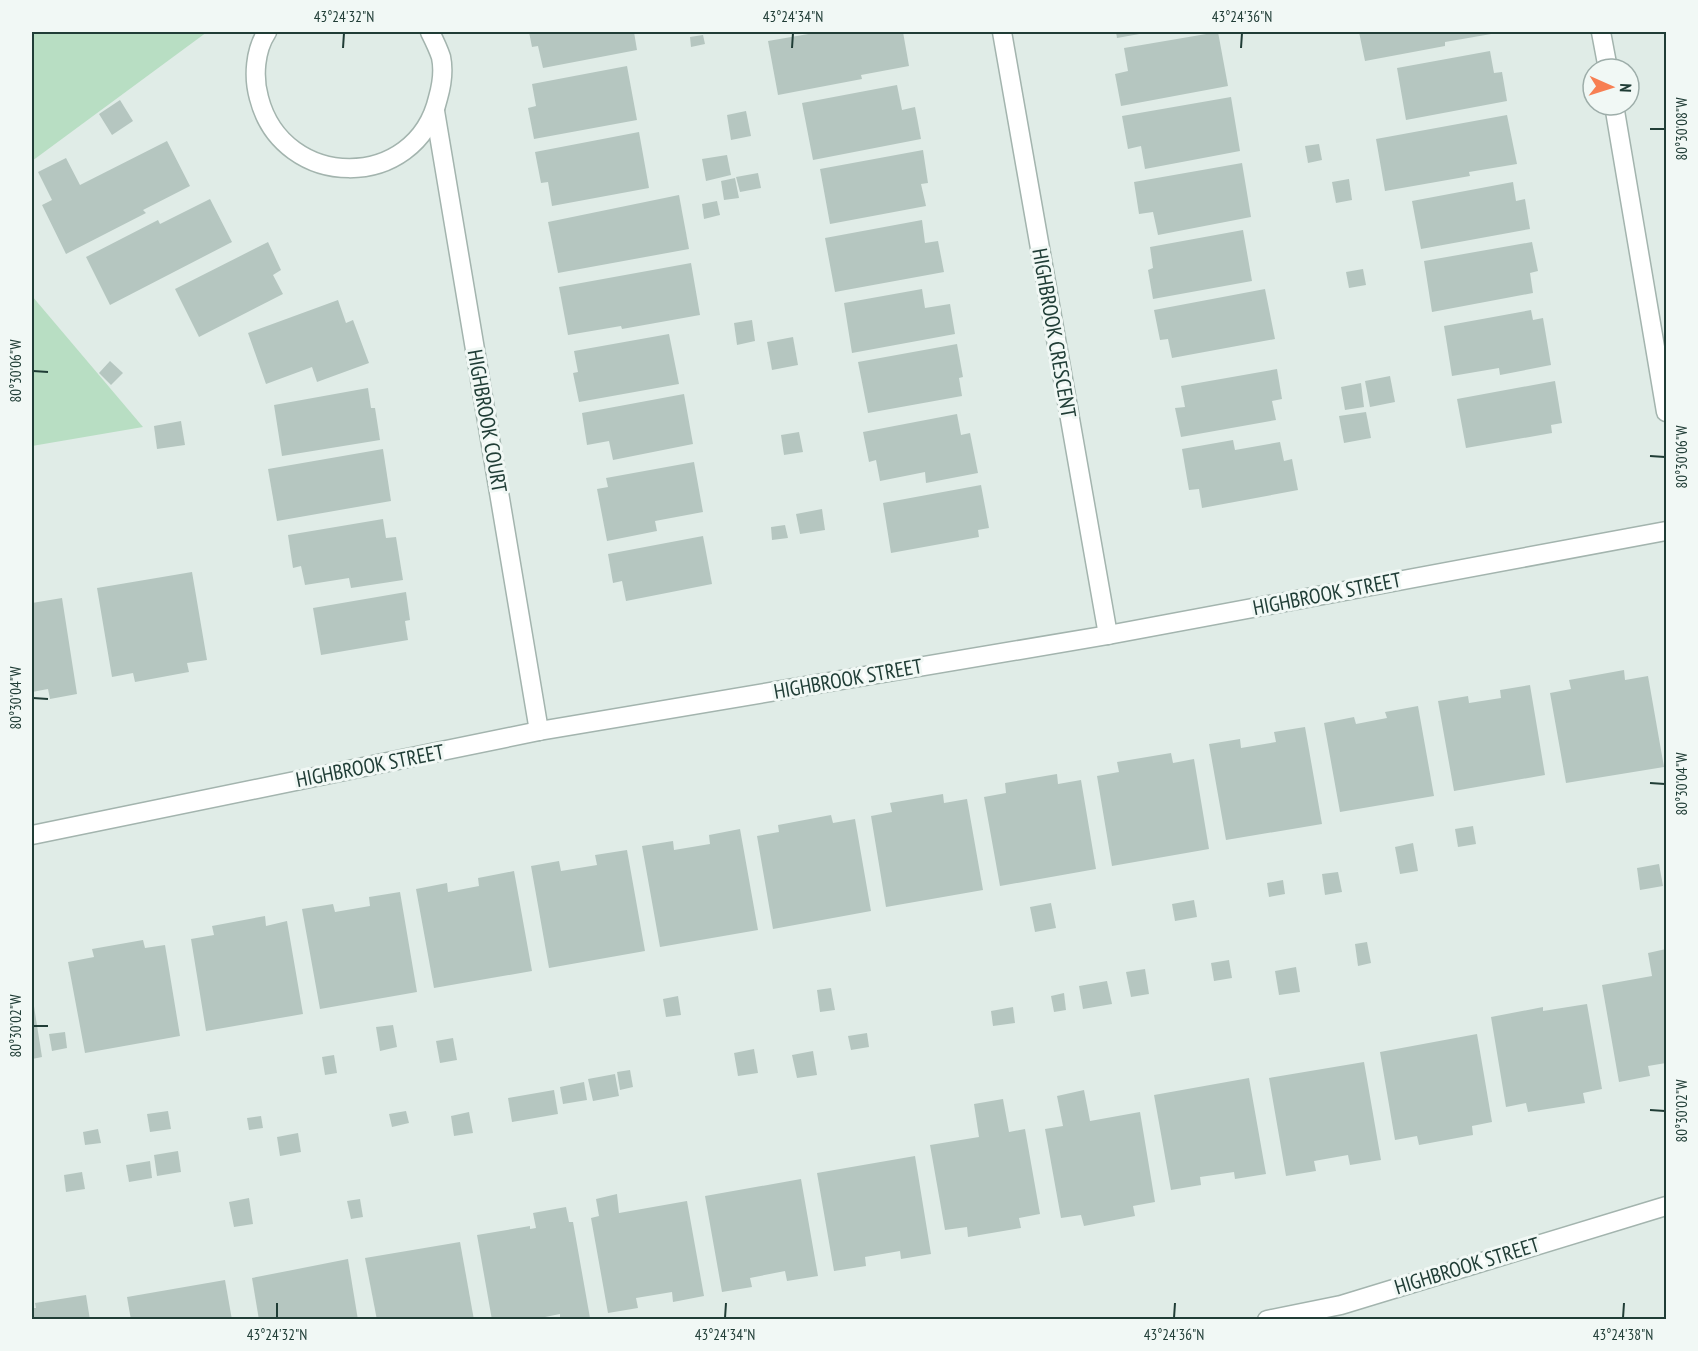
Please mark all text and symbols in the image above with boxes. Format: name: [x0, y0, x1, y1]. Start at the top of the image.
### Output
text: 43°24'32"N: [314, 7, 374, 26]
text: 43°24'34"N: [763, 7, 823, 26]
text: 43°24'36"N: [1212, 7, 1272, 26]
north arrow: [1581, 57, 1641, 117]
text: N: [1616, 83, 1636, 93]
text: 80°30'08"W: [1672, 97, 1691, 161]
street label: HIGHBROOK CRESCENT: [1026, 246, 1083, 420]
text: 80°30'06"W: [6, 339, 25, 403]
street label: HIGHBROOK COURT: [462, 347, 513, 495]
text: 80°30'06"W: [1672, 425, 1691, 489]
street label: HIGHBROOK STREET: [1251, 566, 1404, 621]
street label: HIGHBROOK STREET: [772, 652, 925, 705]
text: 80°30'04"W: [6, 666, 25, 730]
street label: HIGHBROOK STREET: [294, 738, 447, 793]
text: 80°30'04"W: [1672, 752, 1691, 816]
text: 80°30'02"W: [6, 994, 25, 1058]
text: 80°30'02"W: [1672, 1079, 1691, 1143]
street label: HIGHBROOK STREET: [1391, 1230, 1543, 1300]
text: 43°24'32"N: [247, 1325, 307, 1344]
text: 43°24'34"N: [695, 1325, 755, 1344]
text: 43°24'36"N: [1144, 1325, 1204, 1344]
text: 43°24'38"N: [1593, 1325, 1653, 1344]

